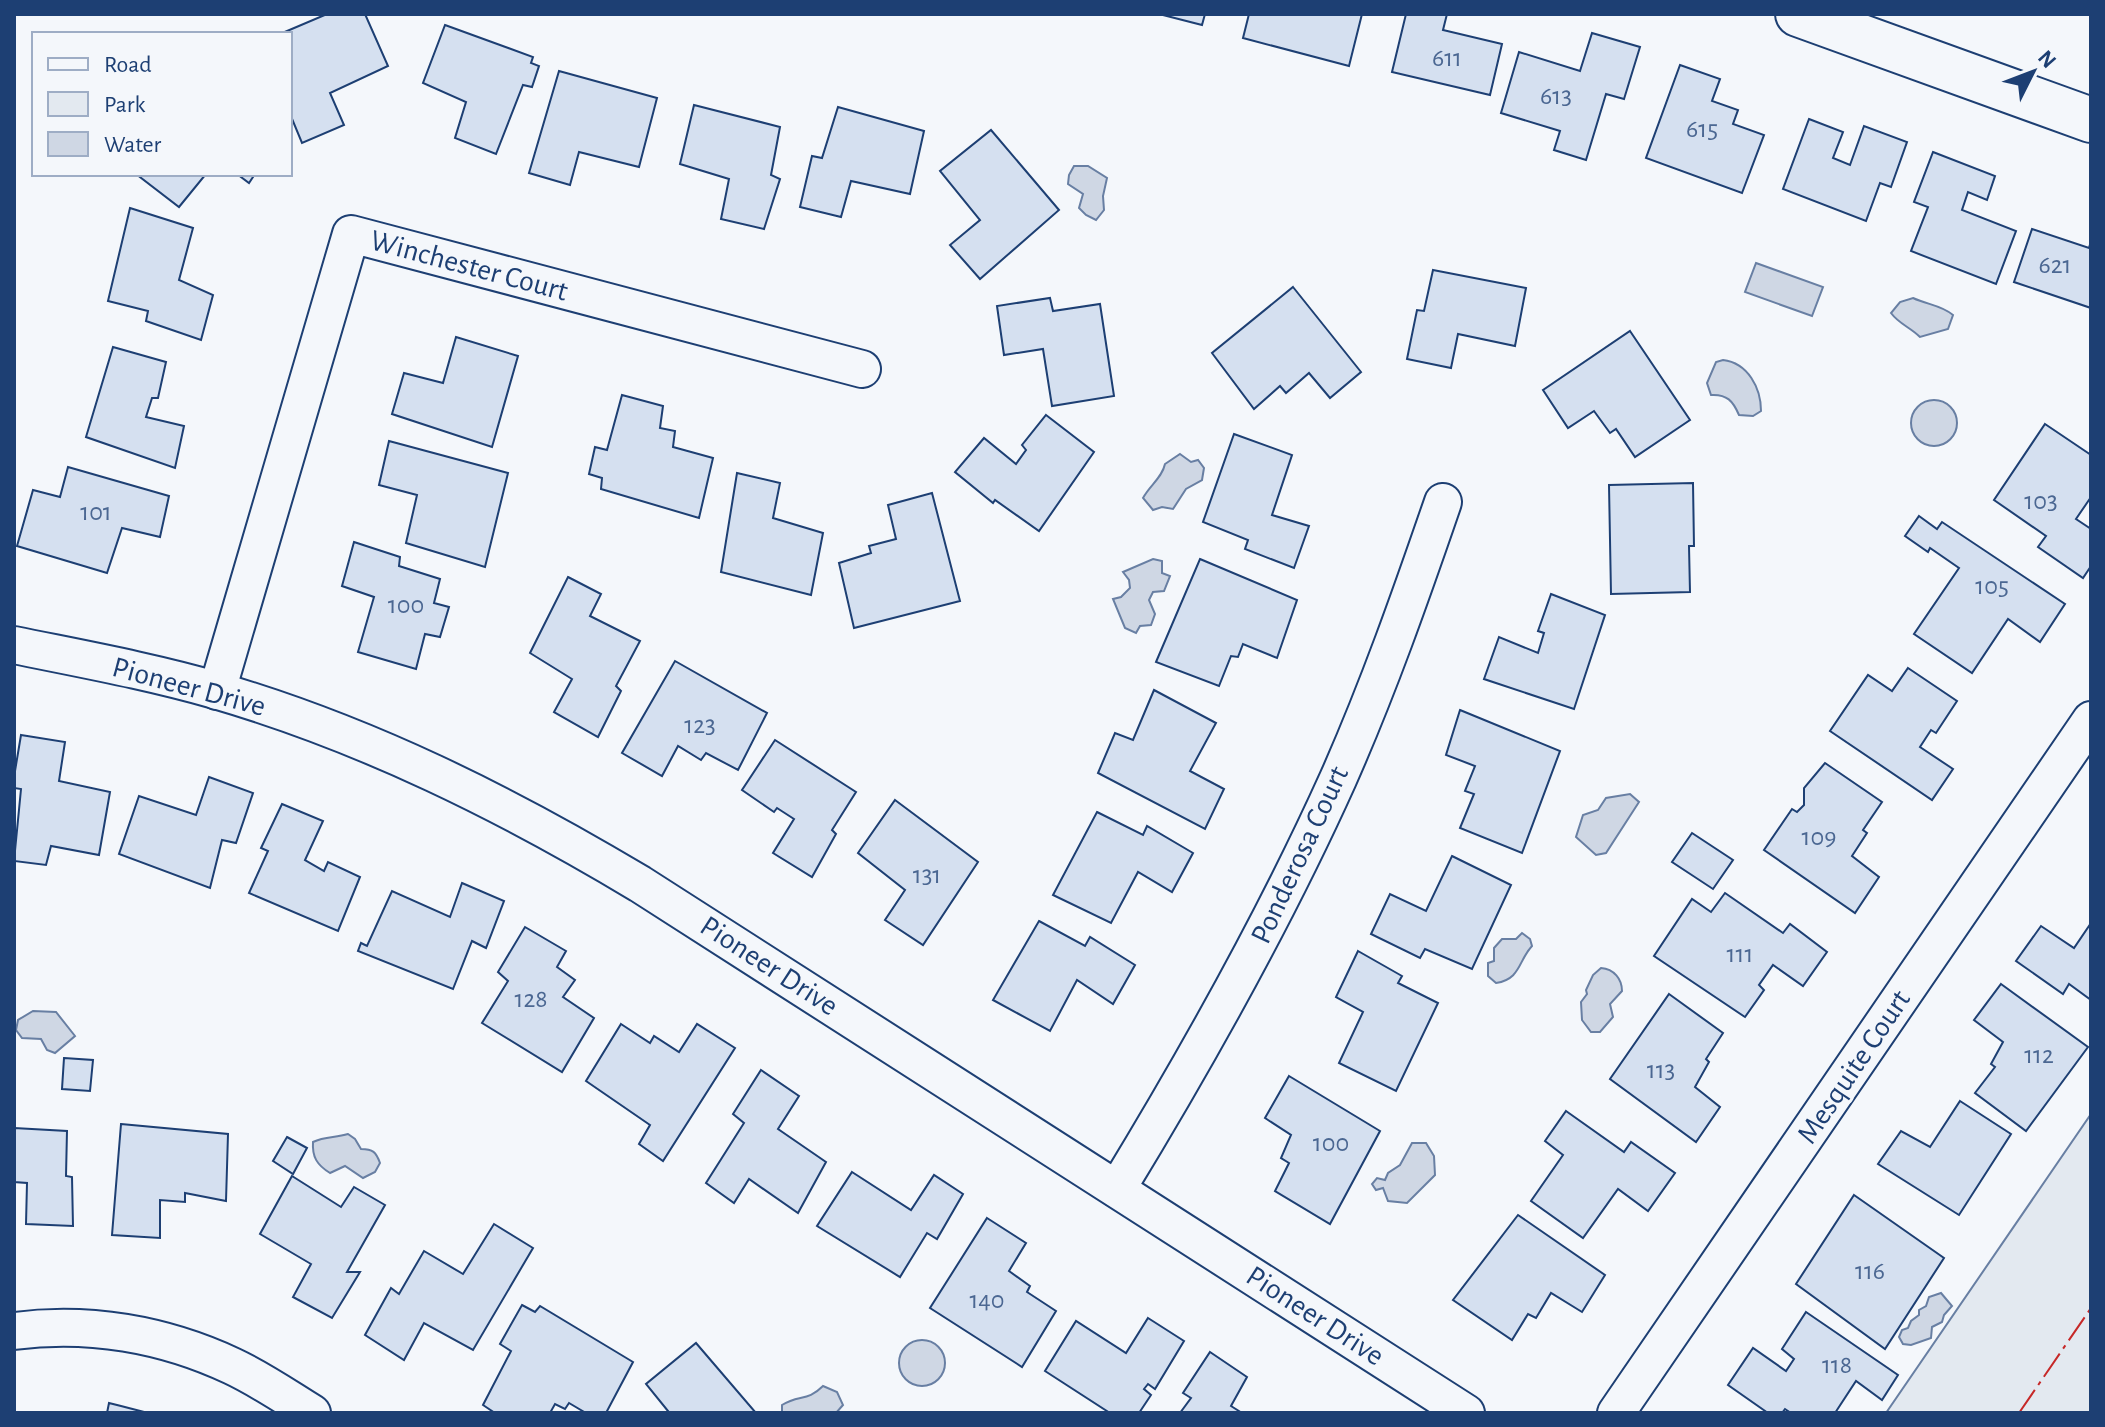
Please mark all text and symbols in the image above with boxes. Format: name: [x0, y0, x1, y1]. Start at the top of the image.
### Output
legend: [32, 32, 292, 176]
north arrow: [1993, 32, 2073, 112]
house number: 611: [1432, 45, 1462, 71]
text: N: [2034, 46, 2060, 72]
text: Road: [104, 53, 152, 77]
house number: 613: [1540, 83, 1572, 109]
text: Park: [104, 93, 145, 117]
house number: 615: [1686, 116, 1718, 142]
text: Water: [104, 133, 162, 157]
street label: Winchester Court: [367, 225, 571, 307]
house number: 621: [2039, 252, 2072, 278]
house number: 103: [2024, 488, 2058, 514]
house number: 101: [80, 499, 112, 525]
house number: 105: [1975, 573, 2009, 599]
house number: 100: [388, 592, 424, 618]
street label: Pioneer Drive: [109, 652, 269, 722]
house number: 123: [684, 712, 716, 738]
street label: Ponderosa Court: [1246, 761, 1354, 948]
house number: 109: [1802, 824, 1836, 850]
house number: 131: [913, 862, 941, 888]
street label: Pioneer Drive: [695, 911, 843, 1021]
house number: 111: [1727, 941, 1753, 967]
street label: Mesquite Court: [1792, 985, 1916, 1149]
house number: 128: [514, 986, 548, 1012]
house number: 112: [2024, 1042, 2054, 1068]
house number: 113: [1647, 1057, 1675, 1083]
house number: 100: [1313, 1130, 1349, 1156]
house number: 116: [1855, 1258, 1885, 1284]
street label: Pioneer Drive: [1241, 1261, 1389, 1371]
house number: 140: [969, 1287, 1005, 1313]
house number: 118: [1822, 1352, 1852, 1378]

